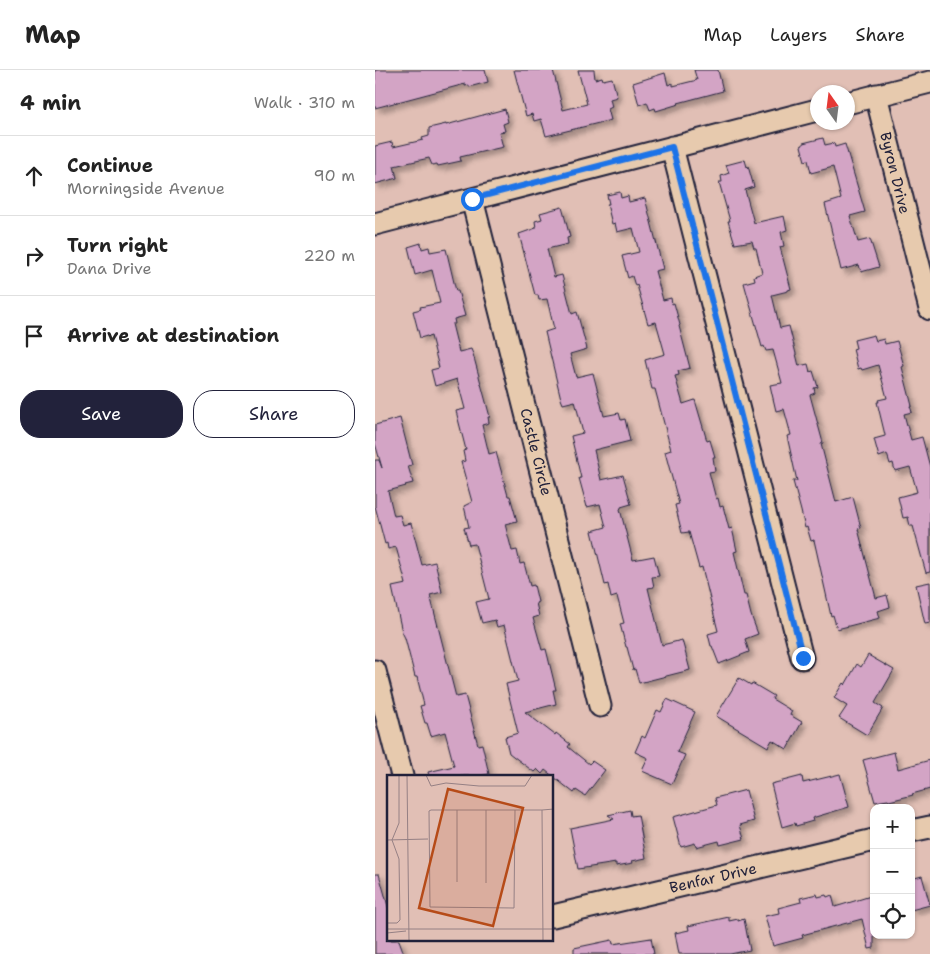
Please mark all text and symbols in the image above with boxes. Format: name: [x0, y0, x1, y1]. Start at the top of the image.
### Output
text: Map: [25, 19, 81, 51]
text: Map: [704, 23, 742, 47]
text: Layers: [770, 23, 827, 47]
text: Share: [855, 23, 905, 47]
north arrow: [810, 85, 855, 130]
text: 4 min: [20, 89, 81, 117]
text: Walk · 310 m: [254, 92, 355, 113]
street label: Byron Drive: [875, 130, 915, 216]
text: Continue: [67, 153, 153, 178]
icon: ahead: [20, 162, 48, 190]
text: 90 m: [314, 165, 355, 186]
text: Morningside Avenue: [67, 178, 225, 199]
route start: [461, 188, 484, 211]
text: Turn right: [67, 233, 168, 258]
icon: right: [20, 242, 48, 270]
text: 220 m: [303, 245, 355, 266]
text: Dana Drive: [67, 258, 152, 279]
icon: arrive: [20, 322, 48, 350]
text: Arrive at destination: [67, 323, 279, 348]
button: Save: [20, 390, 183, 438]
button: Share: [193, 390, 355, 438]
street label: Castle Circle: [515, 406, 557, 498]
route end: [792, 647, 815, 670]
inset map: [387, 775, 554, 942]
map controls: [870, 804, 915, 939]
button: +: [870, 804, 915, 849]
button: −: [870, 849, 915, 894]
street label: Benfar Drive: [667, 858, 759, 898]
button: locate: [870, 894, 915, 939]

